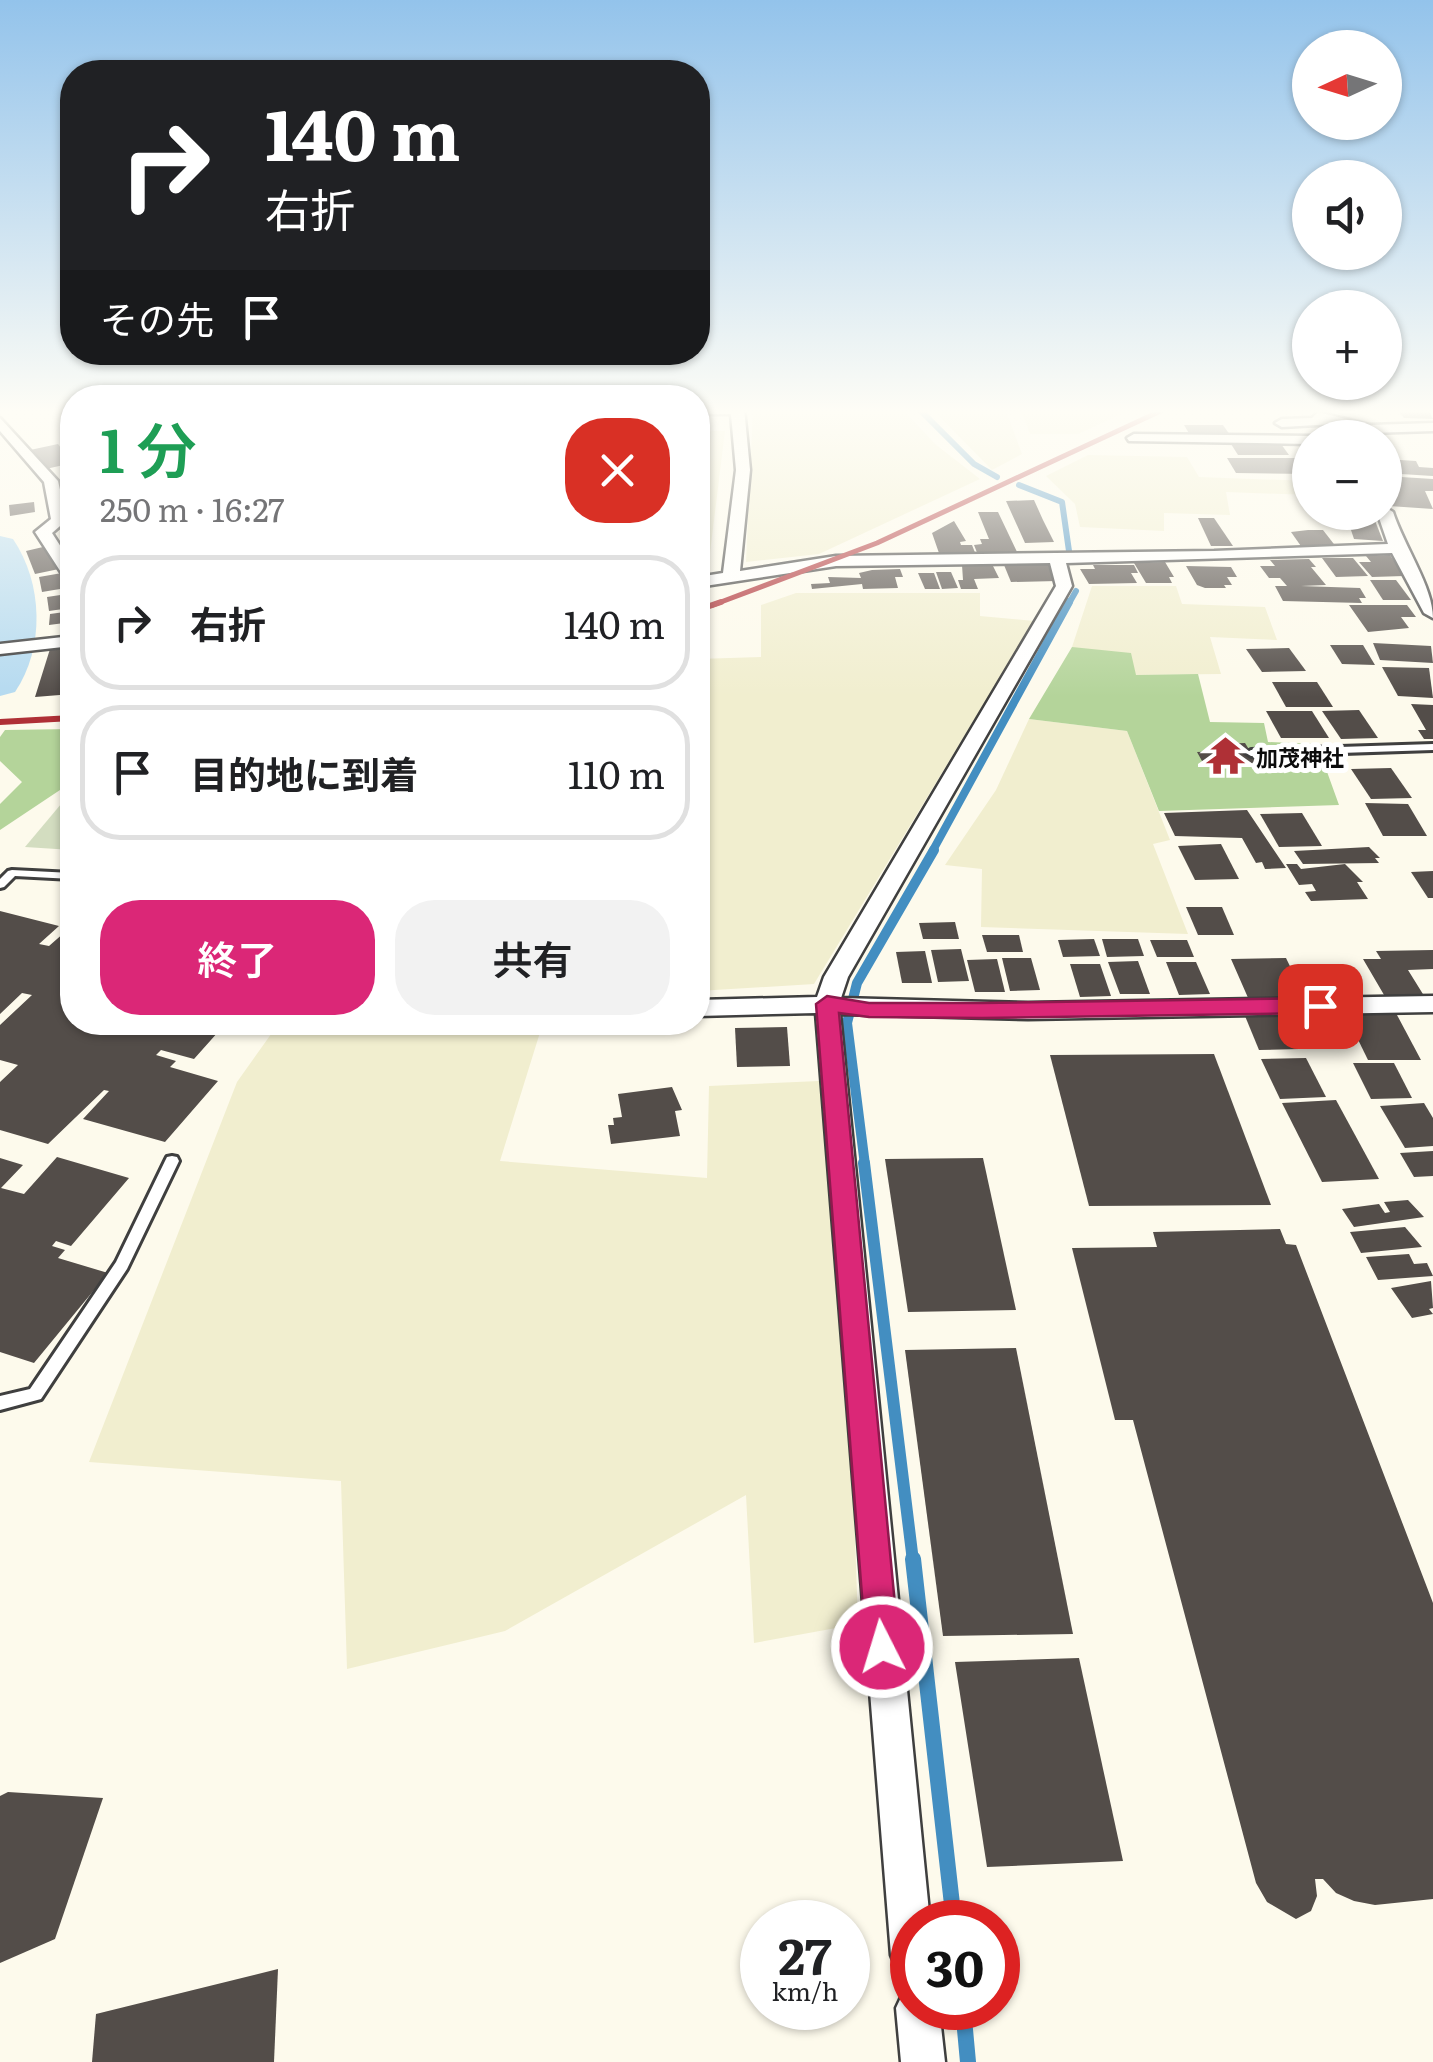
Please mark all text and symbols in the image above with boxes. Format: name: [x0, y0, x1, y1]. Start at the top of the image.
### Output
north arrow: [1292, 30, 1402, 140]
map controls: [1292, 30, 1402, 530]
text: 140 m: [265, 79, 460, 183]
icon: right: [100, 100, 230, 230]
button: sound: [1292, 160, 1402, 270]
text: 右折: [265, 174, 355, 241]
text: その先: [100, 289, 214, 346]
icon: arrive: [234, 290, 289, 345]
button: +: [1292, 290, 1402, 400]
text: 1 分: [100, 402, 197, 491]
button: close: [565, 418, 670, 523]
button: −: [1292, 420, 1402, 530]
text: 250 m · 16:27: [100, 484, 285, 532]
text: 右折: [190, 594, 266, 651]
text: 140 m: [564, 594, 665, 651]
icon: right: [105, 595, 160, 650]
temple icon: 加茂神社: [1205, 735, 1247, 777]
place label: 加茂神社: [1256, 740, 1344, 773]
text: 目的地に到着: [190, 744, 418, 801]
text: 110 m: [568, 744, 665, 801]
icon: arrive: [105, 745, 160, 800]
button: 終了: [100, 900, 375, 1015]
button: 共有: [395, 900, 670, 1015]
pin: [1278, 964, 1363, 1049]
icon: arrive: [1293, 979, 1348, 1034]
position arrow: [830, 1595, 934, 1699]
speed limit sign: 30: [890, 1900, 1020, 2030]
text: 27: [778, 1916, 832, 1990]
text: km/h: [772, 1972, 838, 2009]

